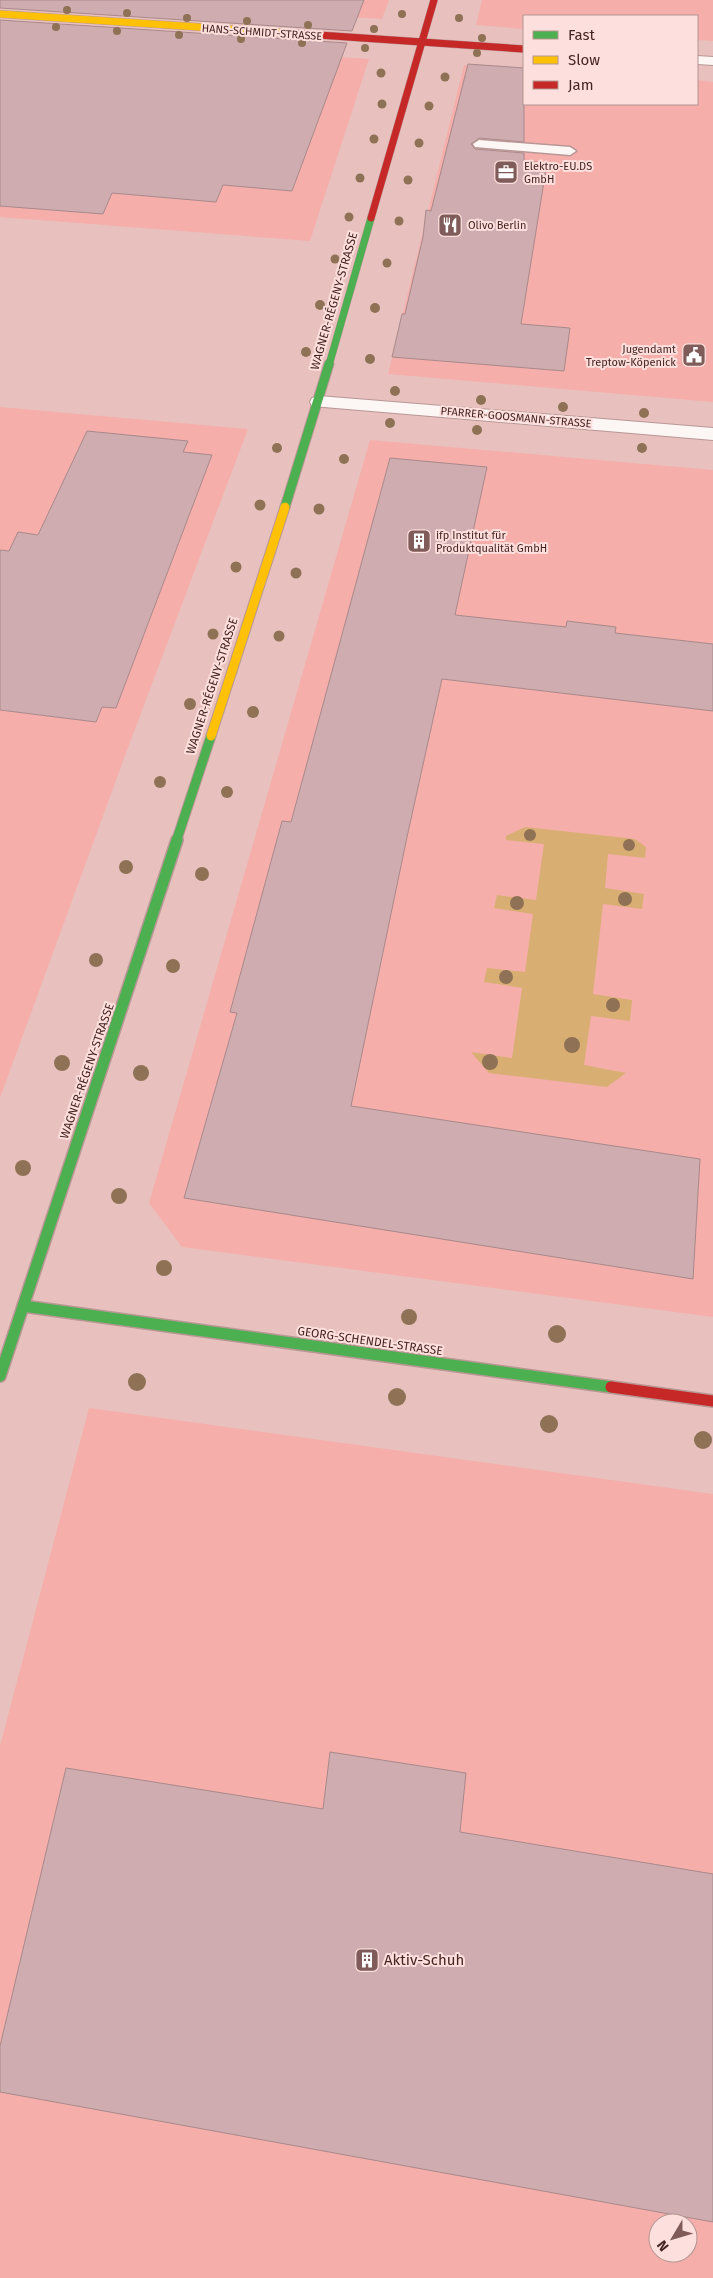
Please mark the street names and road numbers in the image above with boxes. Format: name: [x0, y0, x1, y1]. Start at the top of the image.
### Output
street label: HANS-SCHMIDT-STRASSE: [201, 22, 323, 43]
street label: WAGNER-RÉGENY-STRASSE: [307, 230, 360, 372]
street label: PFARRER-GOOSMANN-STRASSE: [440, 404, 592, 431]
street label: WAGNER-RÉGENY-STRASSE: [182, 616, 241, 756]
street label: WAGNER-RÉGENY-STRASSE: [56, 1001, 117, 1141]
street label: GEORG-SCHENDEL-STRASSE: [296, 1324, 444, 1358]

